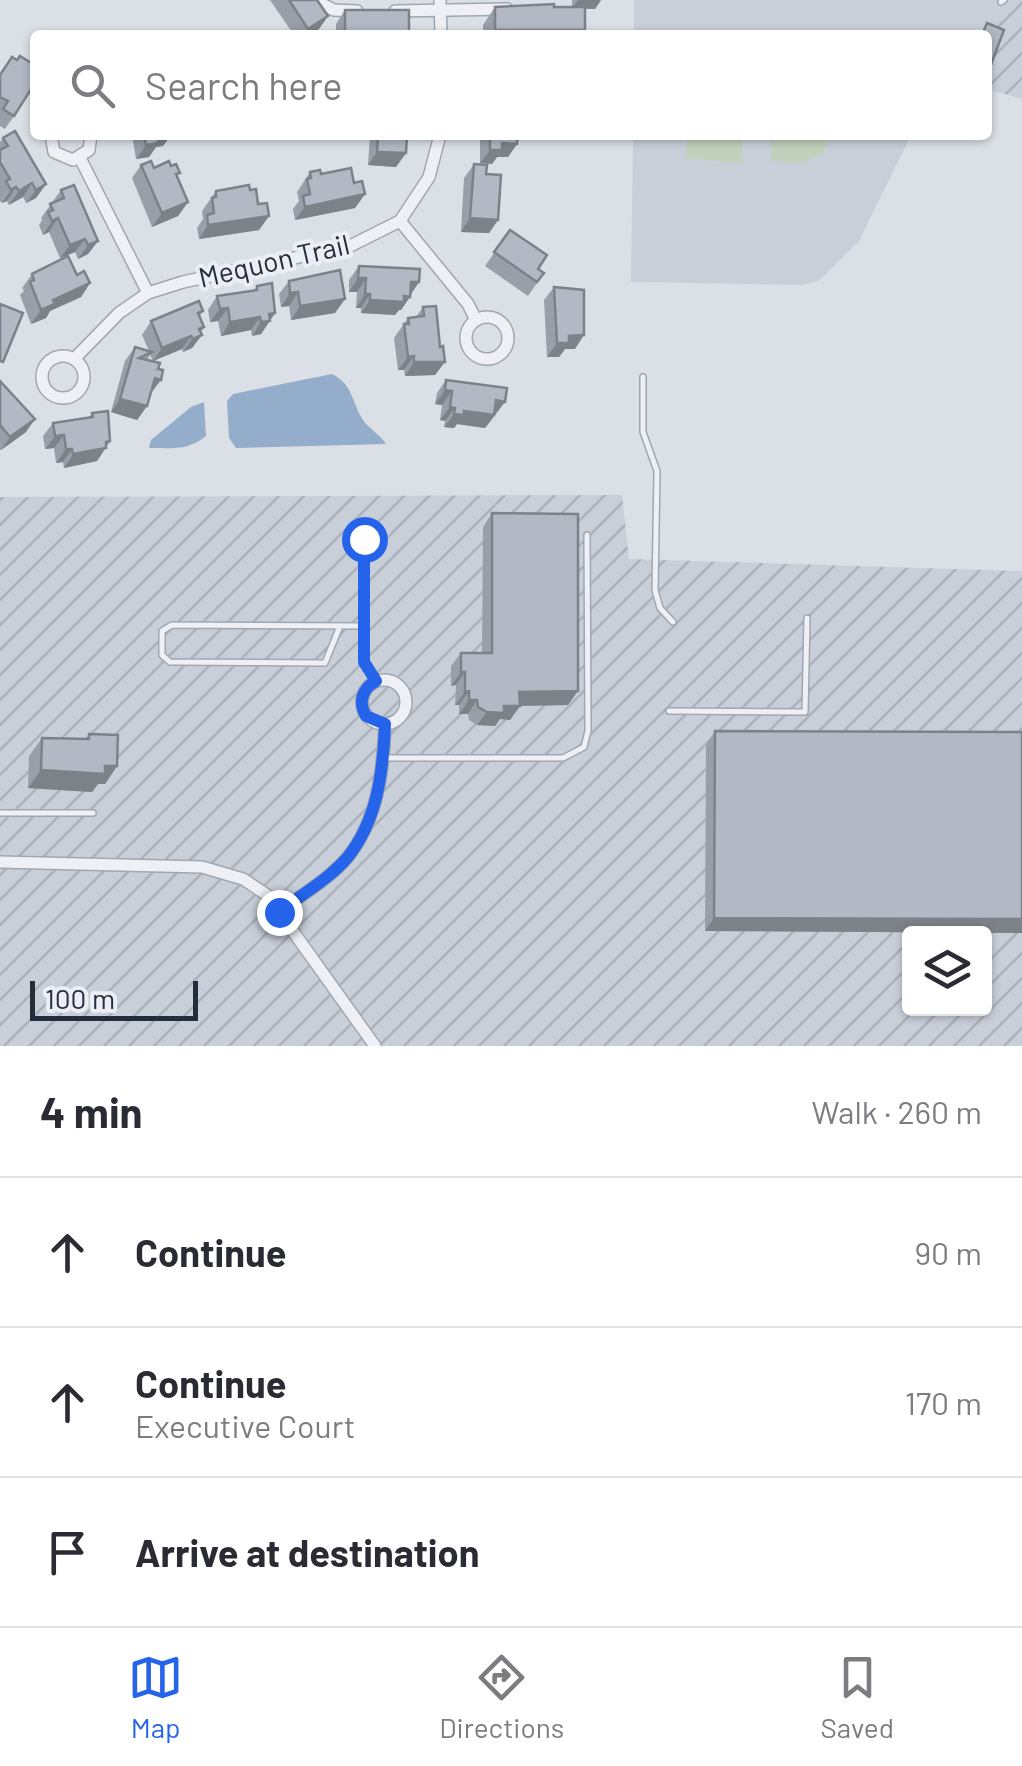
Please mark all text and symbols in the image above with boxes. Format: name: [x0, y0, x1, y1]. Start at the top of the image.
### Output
search box: [30, 30, 992, 140]
icon: search: [65, 58, 120, 113]
text: Search here: [145, 62, 343, 108]
street label: Mequon Trail: [195, 226, 353, 294]
route start: [342, 517, 388, 563]
route end: [257, 890, 303, 936]
map controls: [902, 926, 992, 1016]
button: layers: [902, 926, 992, 1016]
scale bar: [30, 976, 198, 1020]
text: 100 m: [45, 981, 115, 1015]
text: 4 min: [40, 1086, 143, 1136]
text: Walk · 260 m: [812, 1092, 982, 1130]
icon: ahead: [40, 1225, 95, 1280]
text: Continue: [135, 1229, 286, 1275]
text: 90 m: [914, 1233, 982, 1271]
text: Continue: [135, 1360, 286, 1406]
icon: ahead: [40, 1375, 95, 1430]
text: 170 m: [905, 1383, 982, 1421]
text: Executive Court: [135, 1406, 355, 1444]
icon: arrive: [40, 1525, 95, 1580]
text: Arrive at destination: [135, 1529, 480, 1575]
tab: Map: [128, 1650, 183, 1744]
tab: Directions: [439, 1650, 564, 1744]
tab: Saved: [820, 1650, 894, 1744]

